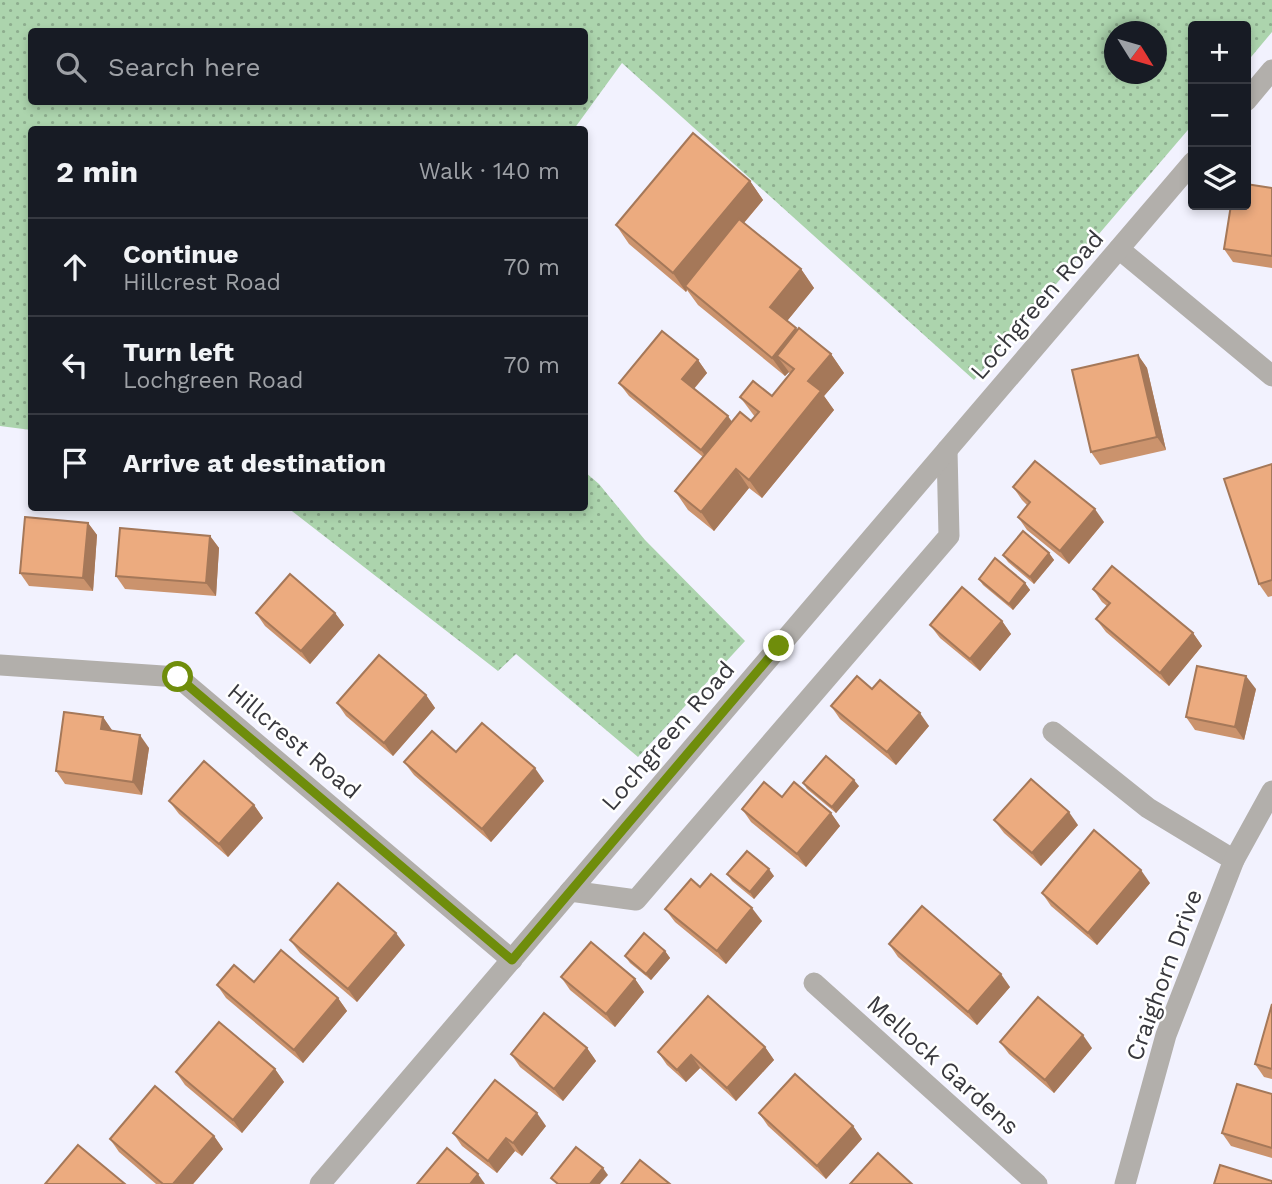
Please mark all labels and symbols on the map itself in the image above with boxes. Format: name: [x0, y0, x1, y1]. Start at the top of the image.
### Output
north arrow: [1104, 21, 1167, 84]
street label: Lochgreen Road: [965, 225, 1109, 385]
route end: [763, 630, 794, 661]
street label: Lochgreen Road: [596, 656, 740, 816]
route start: [162, 661, 193, 692]
street label: Hillcrest Road: [222, 677, 366, 805]
street label: Craighorn Drive: [1120, 885, 1208, 1065]
street label: Mellock Gardens: [861, 989, 1025, 1141]

